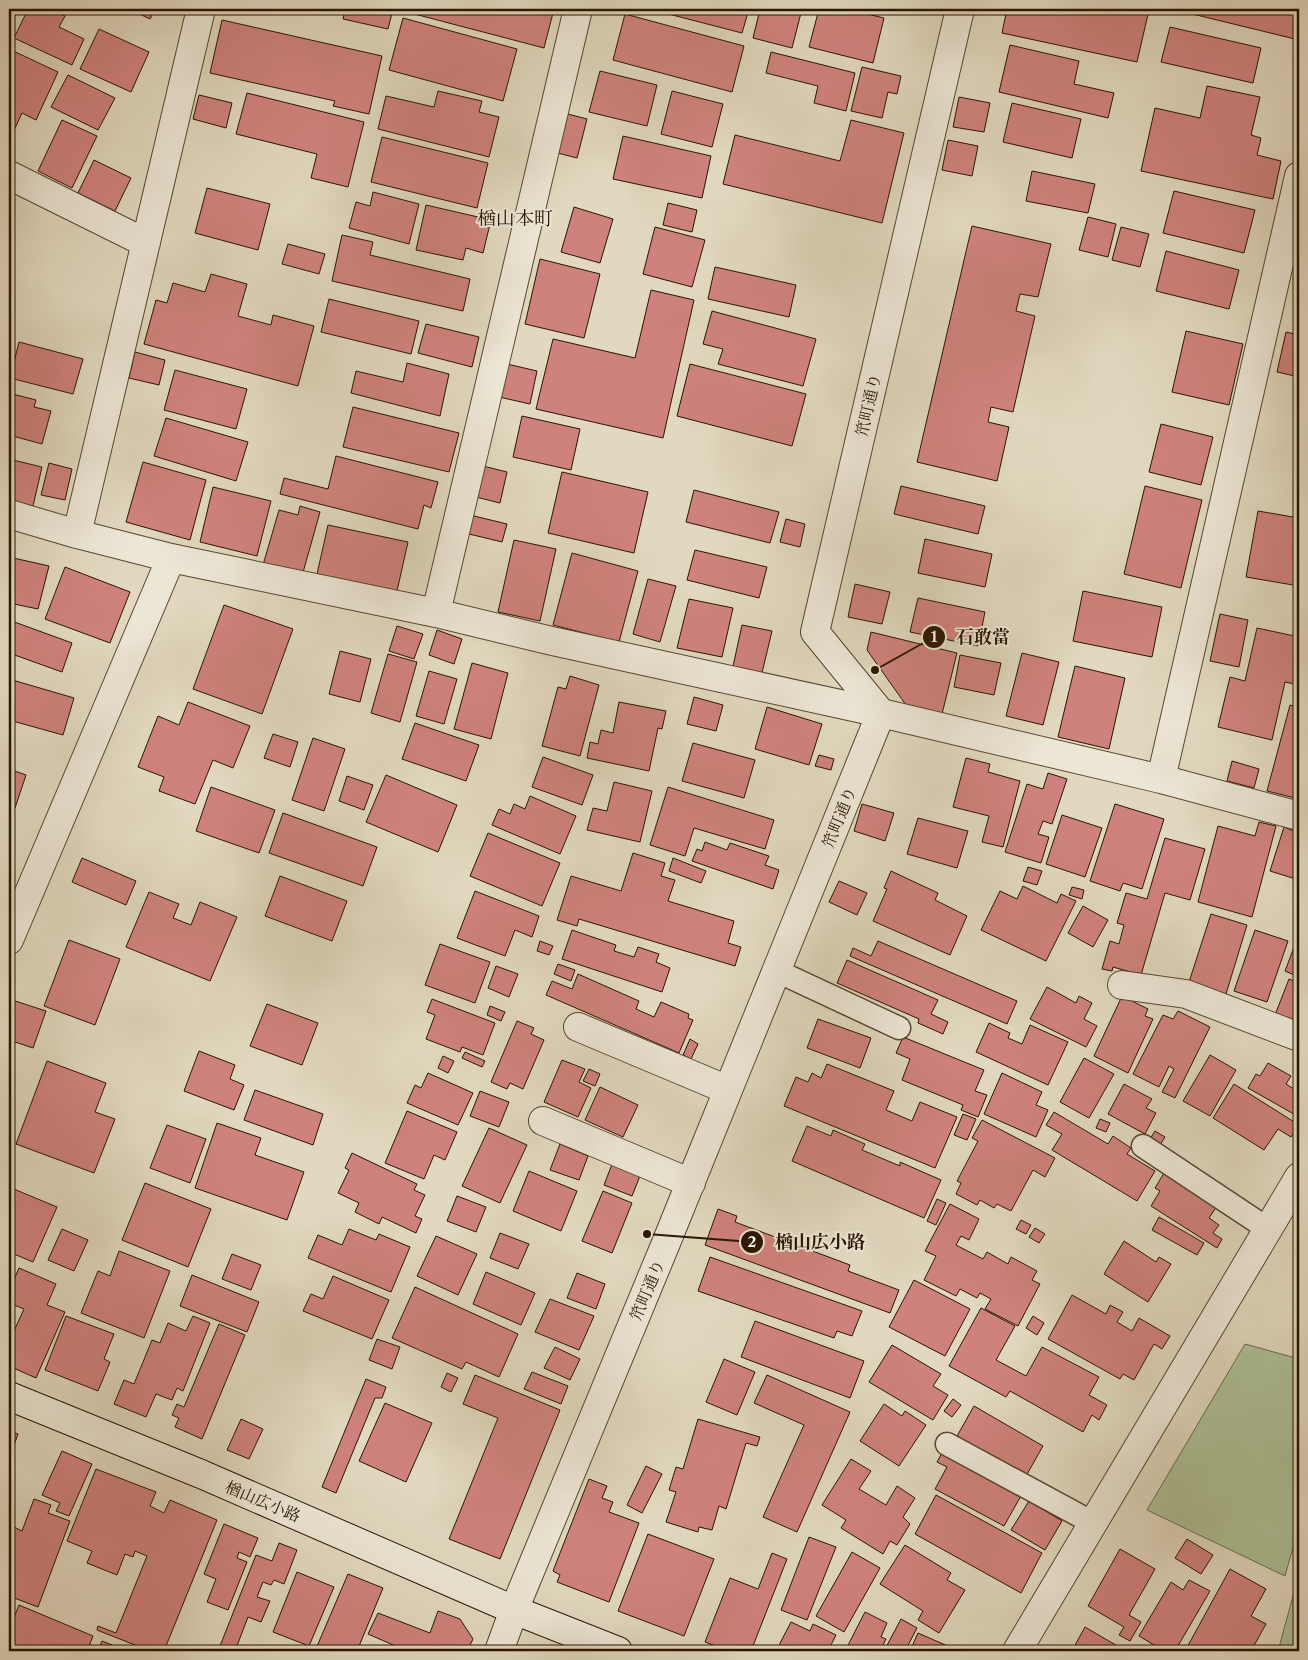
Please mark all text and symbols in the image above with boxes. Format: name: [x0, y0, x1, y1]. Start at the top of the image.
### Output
district label: 楢山本町: [477, 207, 553, 230]
street label: 笊町通り: [851, 372, 885, 438]
callout: 石敢當: [921, 620, 1020, 653]
text: 石敢當: [956, 626, 1010, 648]
text: 1: [931, 627, 938, 646]
street label: 笊町通り: [818, 784, 860, 850]
callout: 楢山広小路: [740, 1226, 875, 1259]
text: 楢山広小路: [775, 1231, 865, 1253]
text: 2: [748, 1232, 757, 1251]
street label: 笊町通り: [625, 1257, 669, 1323]
street label: 楢山広小路: [222, 1476, 304, 1526]

